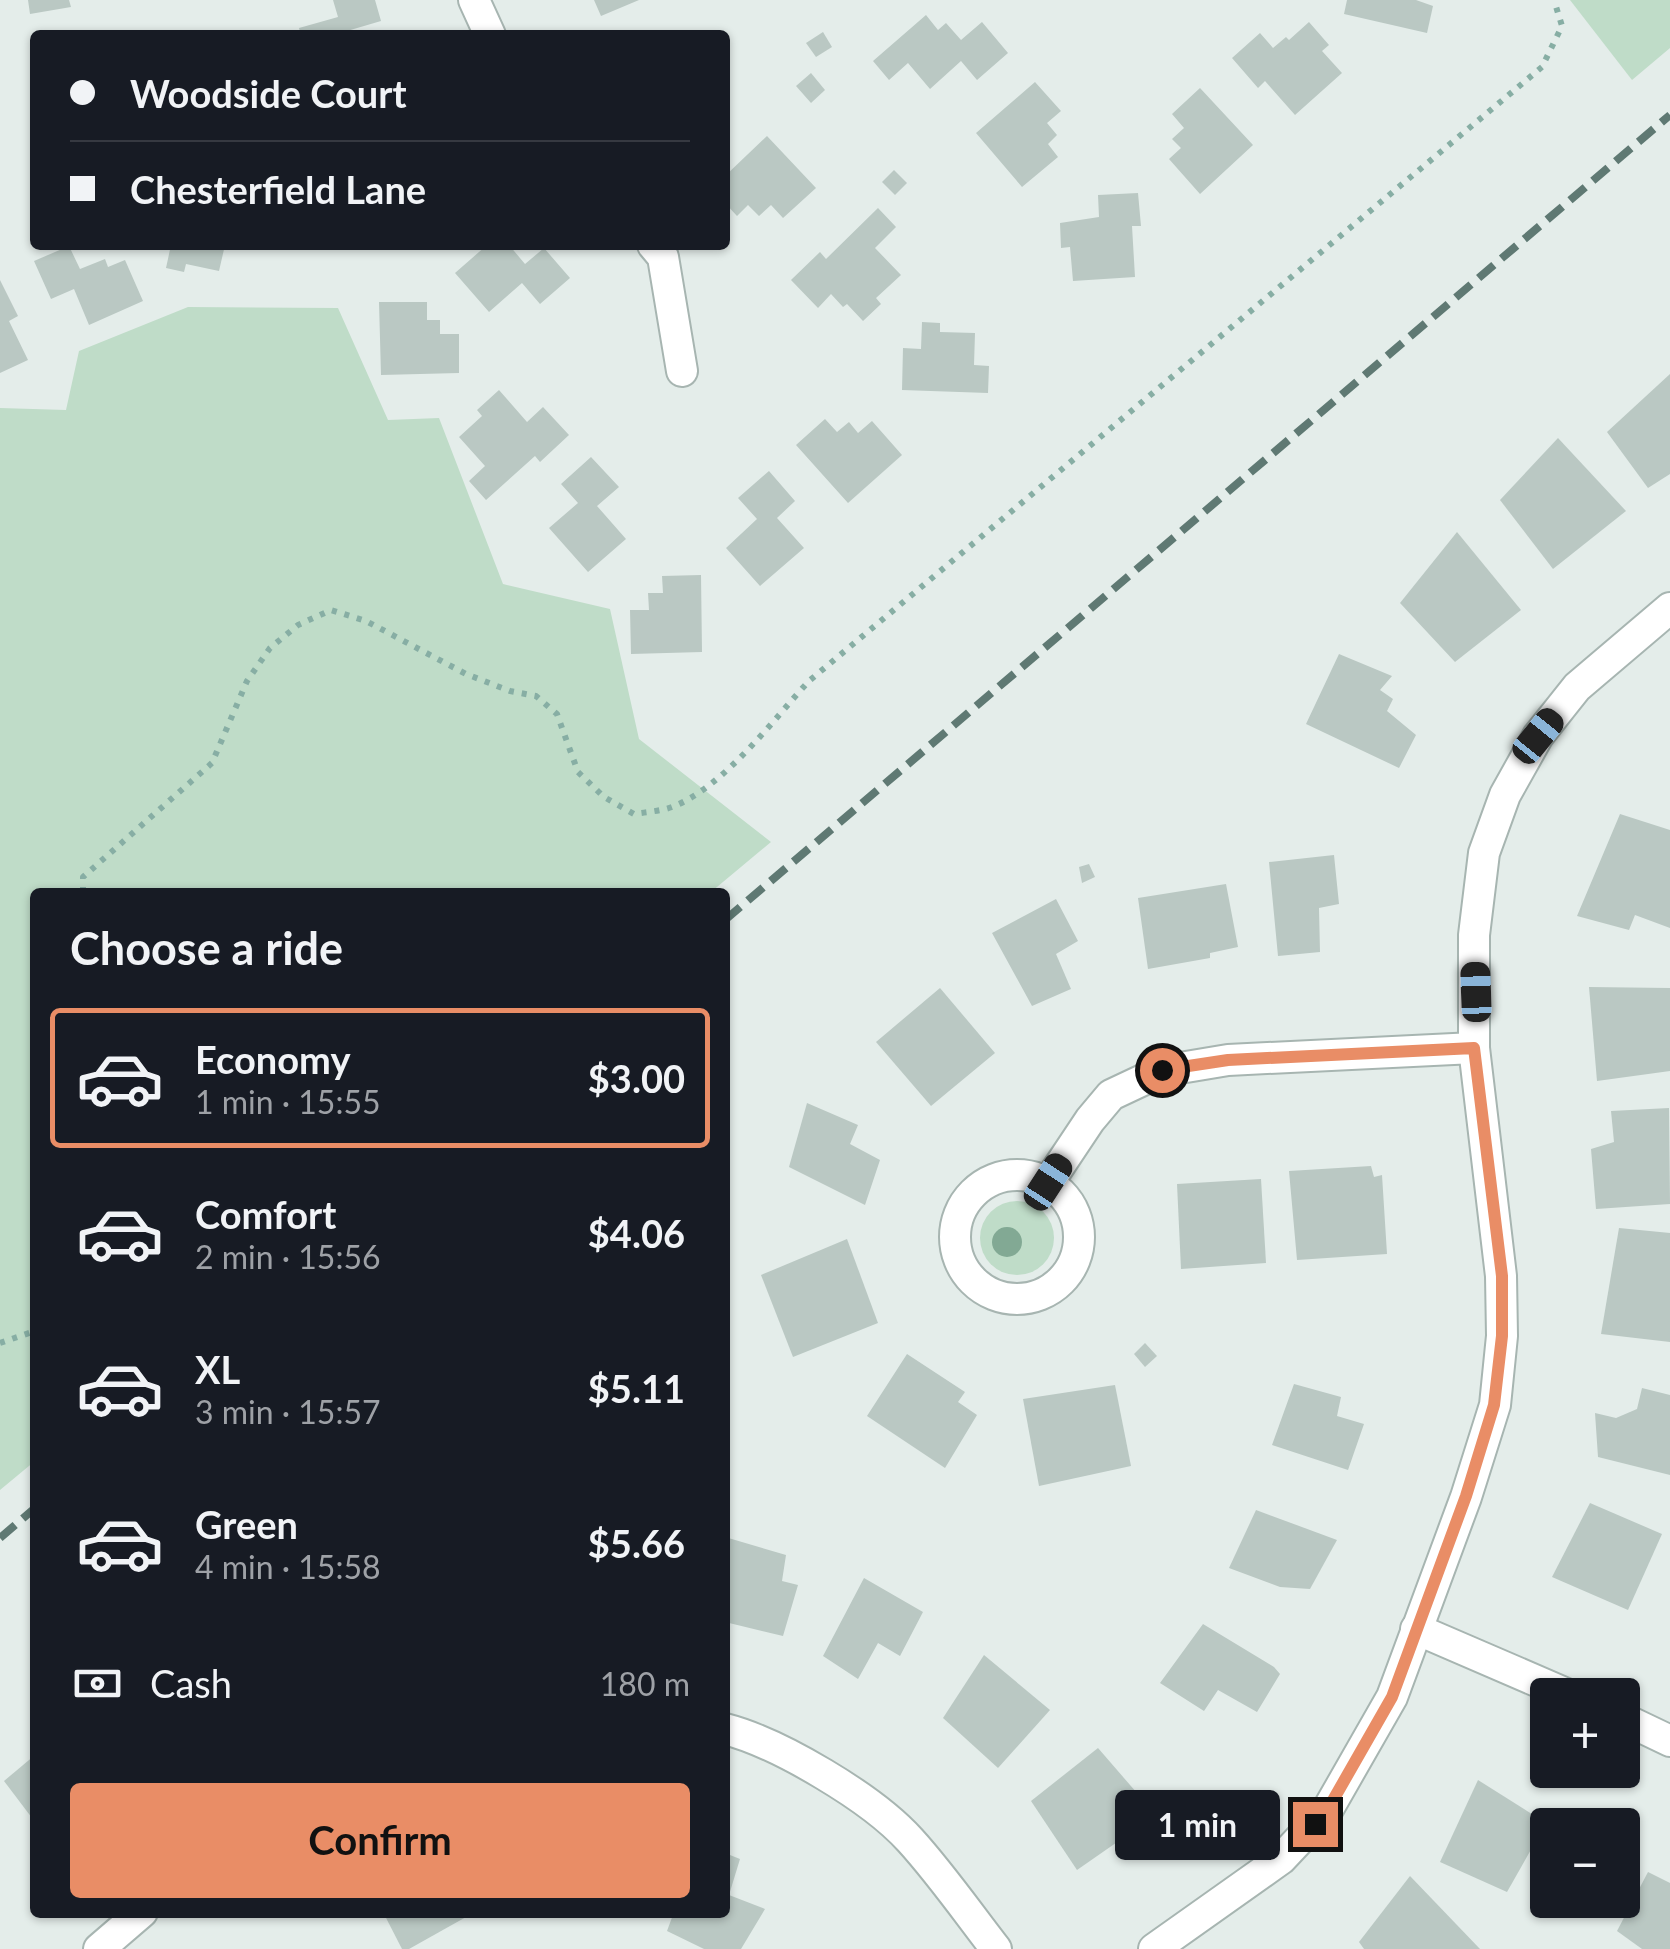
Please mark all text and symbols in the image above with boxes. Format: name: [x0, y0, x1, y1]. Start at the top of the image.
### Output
text: Woodside Court: [130, 70, 407, 116]
text: Chesterfield Lane: [130, 166, 426, 212]
car: [1507, 703, 1569, 769]
text: Choose a ride: [70, 921, 343, 975]
car: [1460, 961, 1492, 1023]
icon: car: [75, 1033, 165, 1123]
text: Economy: [195, 1036, 350, 1082]
route start: [1140, 1048, 1185, 1093]
text: $3.00: [588, 1055, 685, 1101]
text: 1 min · 15:55: [195, 1082, 381, 1121]
car: [1019, 1149, 1077, 1215]
icon: car: [75, 1188, 165, 1278]
text: Comfort: [195, 1191, 336, 1237]
text: $4.06: [588, 1210, 685, 1256]
text: 2 min · 15:56: [195, 1237, 381, 1276]
icon: car: [75, 1343, 165, 1433]
text: XL: [195, 1346, 240, 1392]
text: $5.11: [588, 1365, 685, 1411]
text: 3 min · 15:57: [195, 1392, 381, 1431]
icon: car: [75, 1498, 165, 1588]
text: Green: [195, 1501, 298, 1547]
text: $5.66: [588, 1520, 685, 1566]
text: 4 min · 15:58: [195, 1547, 381, 1586]
icon: cash: [70, 1656, 125, 1711]
text: Cash: [150, 1660, 232, 1706]
text: 180 m: [600, 1664, 690, 1703]
map controls: [1530, 1678, 1640, 1918]
button: +: [1530, 1678, 1640, 1788]
button: Confirm: [70, 1783, 690, 1898]
callout: 1 min: [1115, 1789, 1280, 1859]
route end: [1293, 1802, 1338, 1847]
text: 1 min: [1158, 1805, 1237, 1844]
button: −: [1530, 1808, 1640, 1918]

